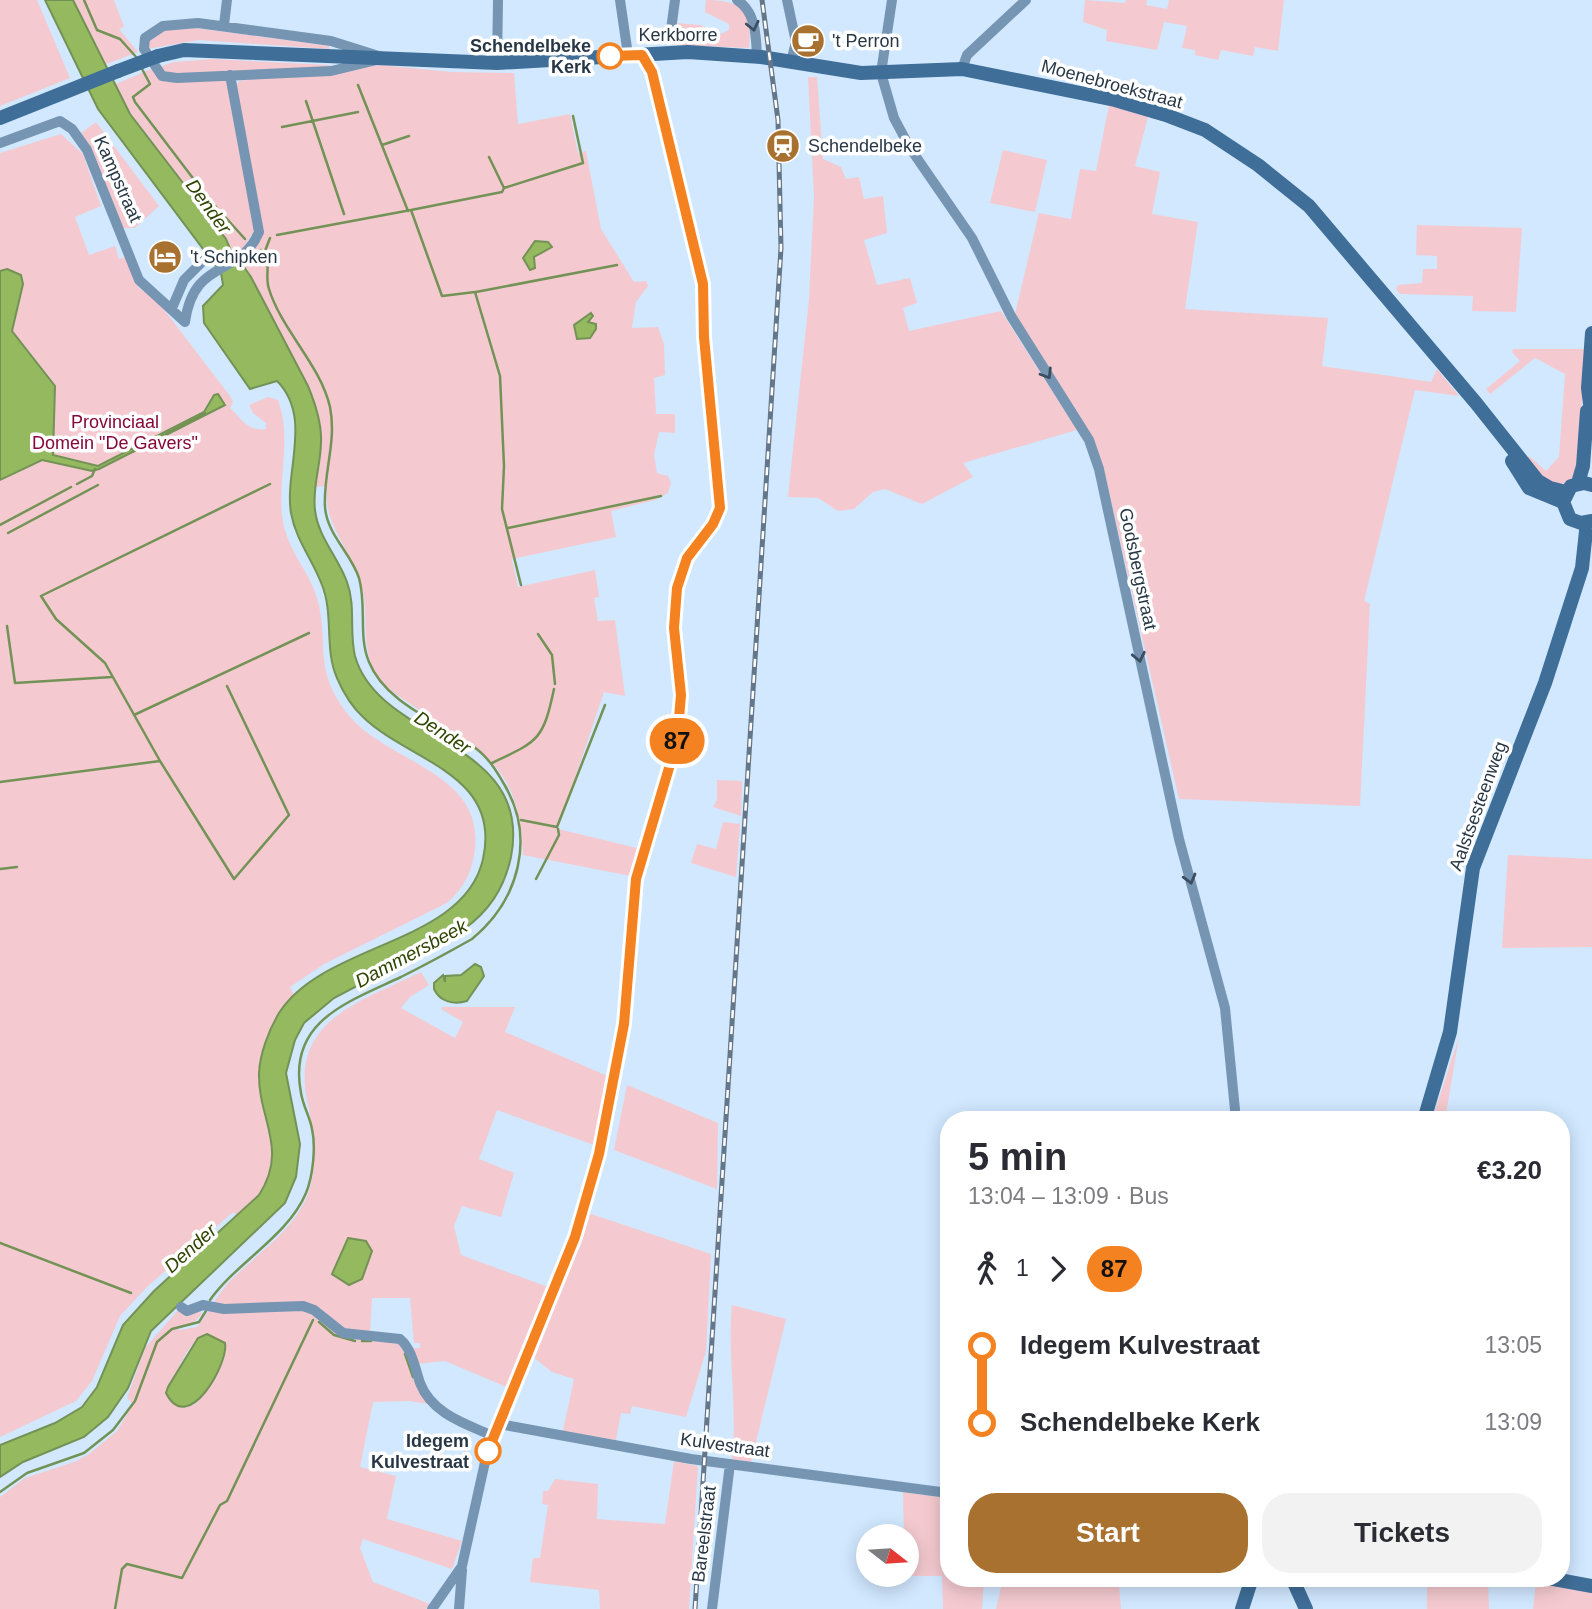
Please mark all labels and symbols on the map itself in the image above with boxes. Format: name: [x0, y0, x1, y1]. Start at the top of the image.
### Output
one-way arrow: [745, 19, 759, 31]
cafe icon: 't Perron: [789, 22, 827, 60]
street label: Kerkborre: [638, 25, 718, 45]
place label: 't Perron: [832, 31, 899, 51]
place label: Schendelbeke Kerk: [470, 36, 592, 77]
marker: Schendelbeke Kerk: [597, 43, 623, 69]
street label: Moenebroekstraat: [1039, 56, 1185, 112]
station icon: Schendelbeke: [764, 127, 802, 165]
street label: Kampstraat: [90, 133, 146, 225]
place label: Schendelbeke: [808, 136, 922, 156]
water label: Dender: [182, 175, 236, 238]
hotel icon: 't Schipken: [146, 238, 184, 276]
place label: 't Schipken: [190, 247, 278, 267]
one-way arrow: [1039, 366, 1052, 379]
park label: Provinciaal Domein "De Gavers": [32, 412, 198, 453]
street label: Godsbergstraat: [1115, 506, 1161, 632]
one-way arrow: [1131, 651, 1146, 663]
water label: Dender: [411, 707, 475, 759]
line badge: 87: [646, 718, 708, 764]
street label: Aalstsesteenweg: [1445, 739, 1511, 873]
one-way arrow: [1181, 872, 1196, 884]
water label: Dammersbeek: [352, 914, 472, 992]
water label: Dender: [160, 1219, 221, 1277]
street label: Kulvestraat: [679, 1429, 771, 1461]
place label: Idegem Kulvestraat: [371, 1431, 469, 1472]
marker: Idegem Kulvestraat: [475, 1438, 501, 1464]
street label: Bareelstraat: [688, 1485, 720, 1583]
north arrow: [856, 1524, 919, 1587]

